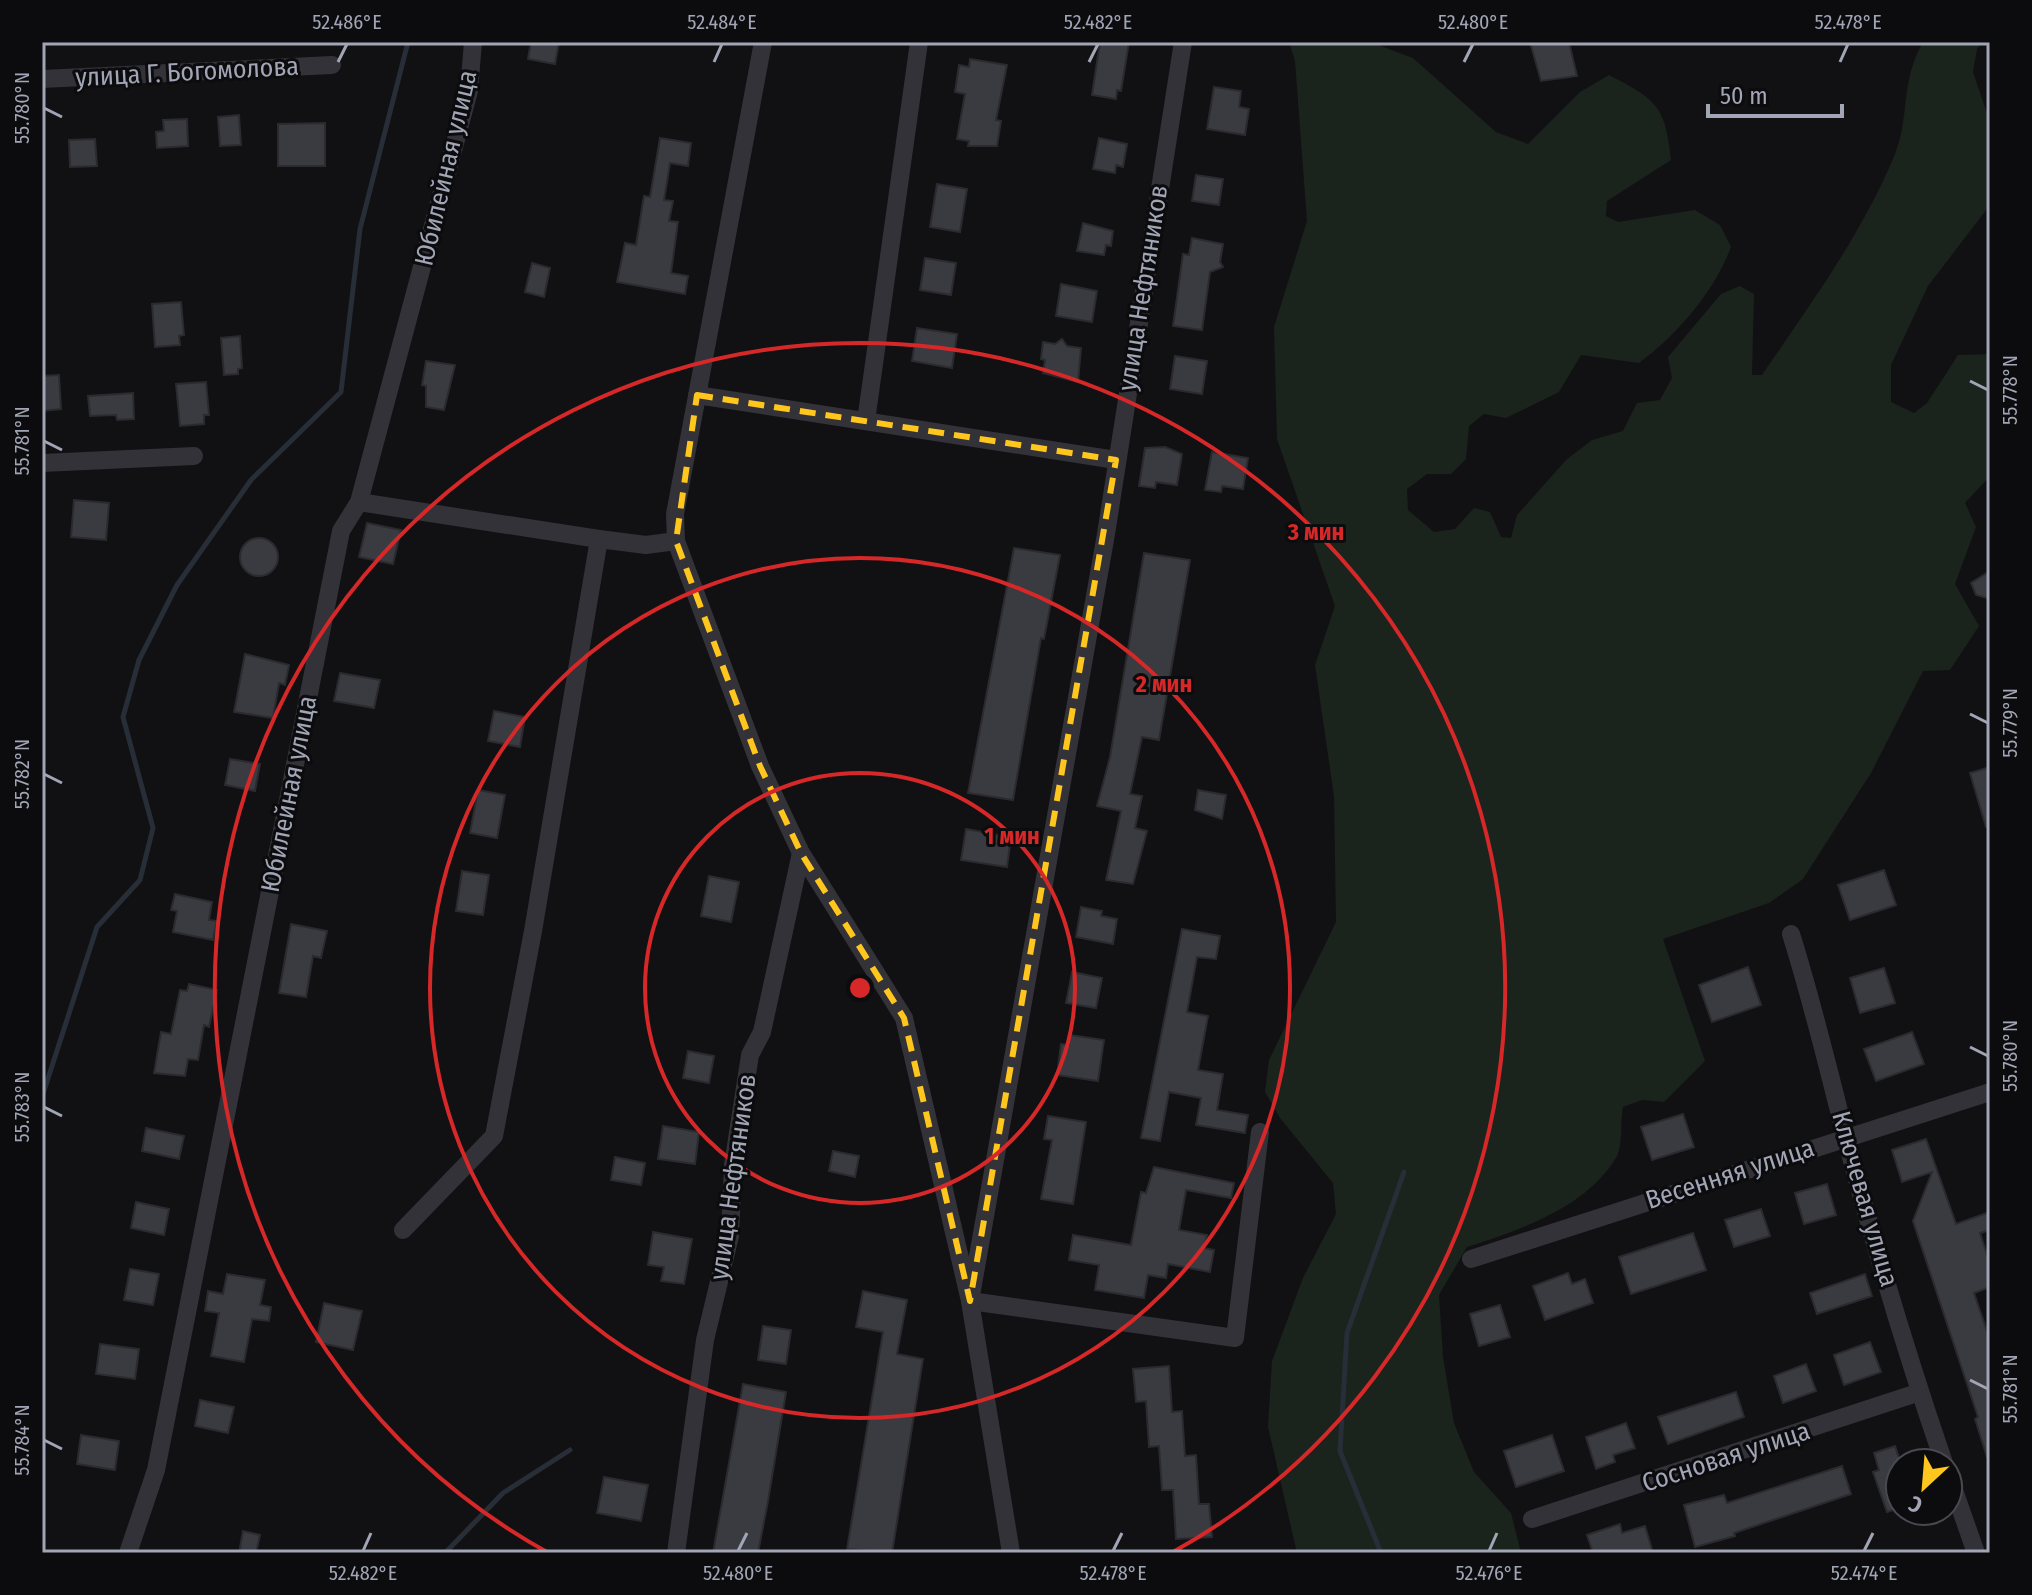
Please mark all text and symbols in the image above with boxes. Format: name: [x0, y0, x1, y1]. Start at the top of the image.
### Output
text: 52.486°E: [312, 10, 382, 34]
text: 52.484°E: [687, 10, 757, 34]
text: 52.482°E: [1064, 10, 1132, 34]
text: 52.480°E: [1438, 10, 1508, 34]
text: 52.478°E: [1814, 10, 1882, 34]
street label: улица Г. Богомолова: [74, 51, 300, 93]
street label: Юбилейная улица: [408, 67, 484, 269]
scale bar: [1708, 68, 1842, 118]
text: 55.780°N: [10, 72, 34, 144]
text: 50 m: [1720, 82, 1768, 110]
street label: улица Нефтяников: [1111, 183, 1175, 393]
text: 55.778°N: [1998, 355, 2022, 425]
text: 55.781°N: [10, 406, 34, 476]
text: 3 мин: [1287, 518, 1344, 546]
text: 2 мин: [1135, 670, 1192, 698]
text: 55.779°N: [1998, 688, 2022, 758]
street label: Юбилейная улица: [255, 693, 323, 895]
text: 55.782°N: [10, 739, 34, 809]
text: 1 мин: [984, 822, 1040, 850]
centre of rings: [846, 974, 874, 1002]
text: 55.780°N: [1998, 1020, 2022, 1092]
text: 55.783°N: [10, 1072, 34, 1142]
street label: улица Нефтяников: [703, 1072, 763, 1282]
street label: Ключевая улица: [1825, 1108, 1905, 1290]
street label: Весенняя улица: [1642, 1132, 1818, 1216]
text: 55.781°N: [1998, 1354, 2022, 1424]
text: 55.784°N: [10, 1404, 34, 1476]
street label: Сосновая улица: [1638, 1415, 1814, 1499]
north arrow: [1884, 1447, 1964, 1527]
text: С: [1904, 1490, 1927, 1519]
text: 52.482°E: [329, 1561, 397, 1585]
text: 52.480°E: [703, 1561, 773, 1585]
text: 52.478°E: [1079, 1561, 1147, 1585]
text: 52.476°E: [1456, 1561, 1522, 1585]
text: 52.474°E: [1831, 1561, 1897, 1585]

